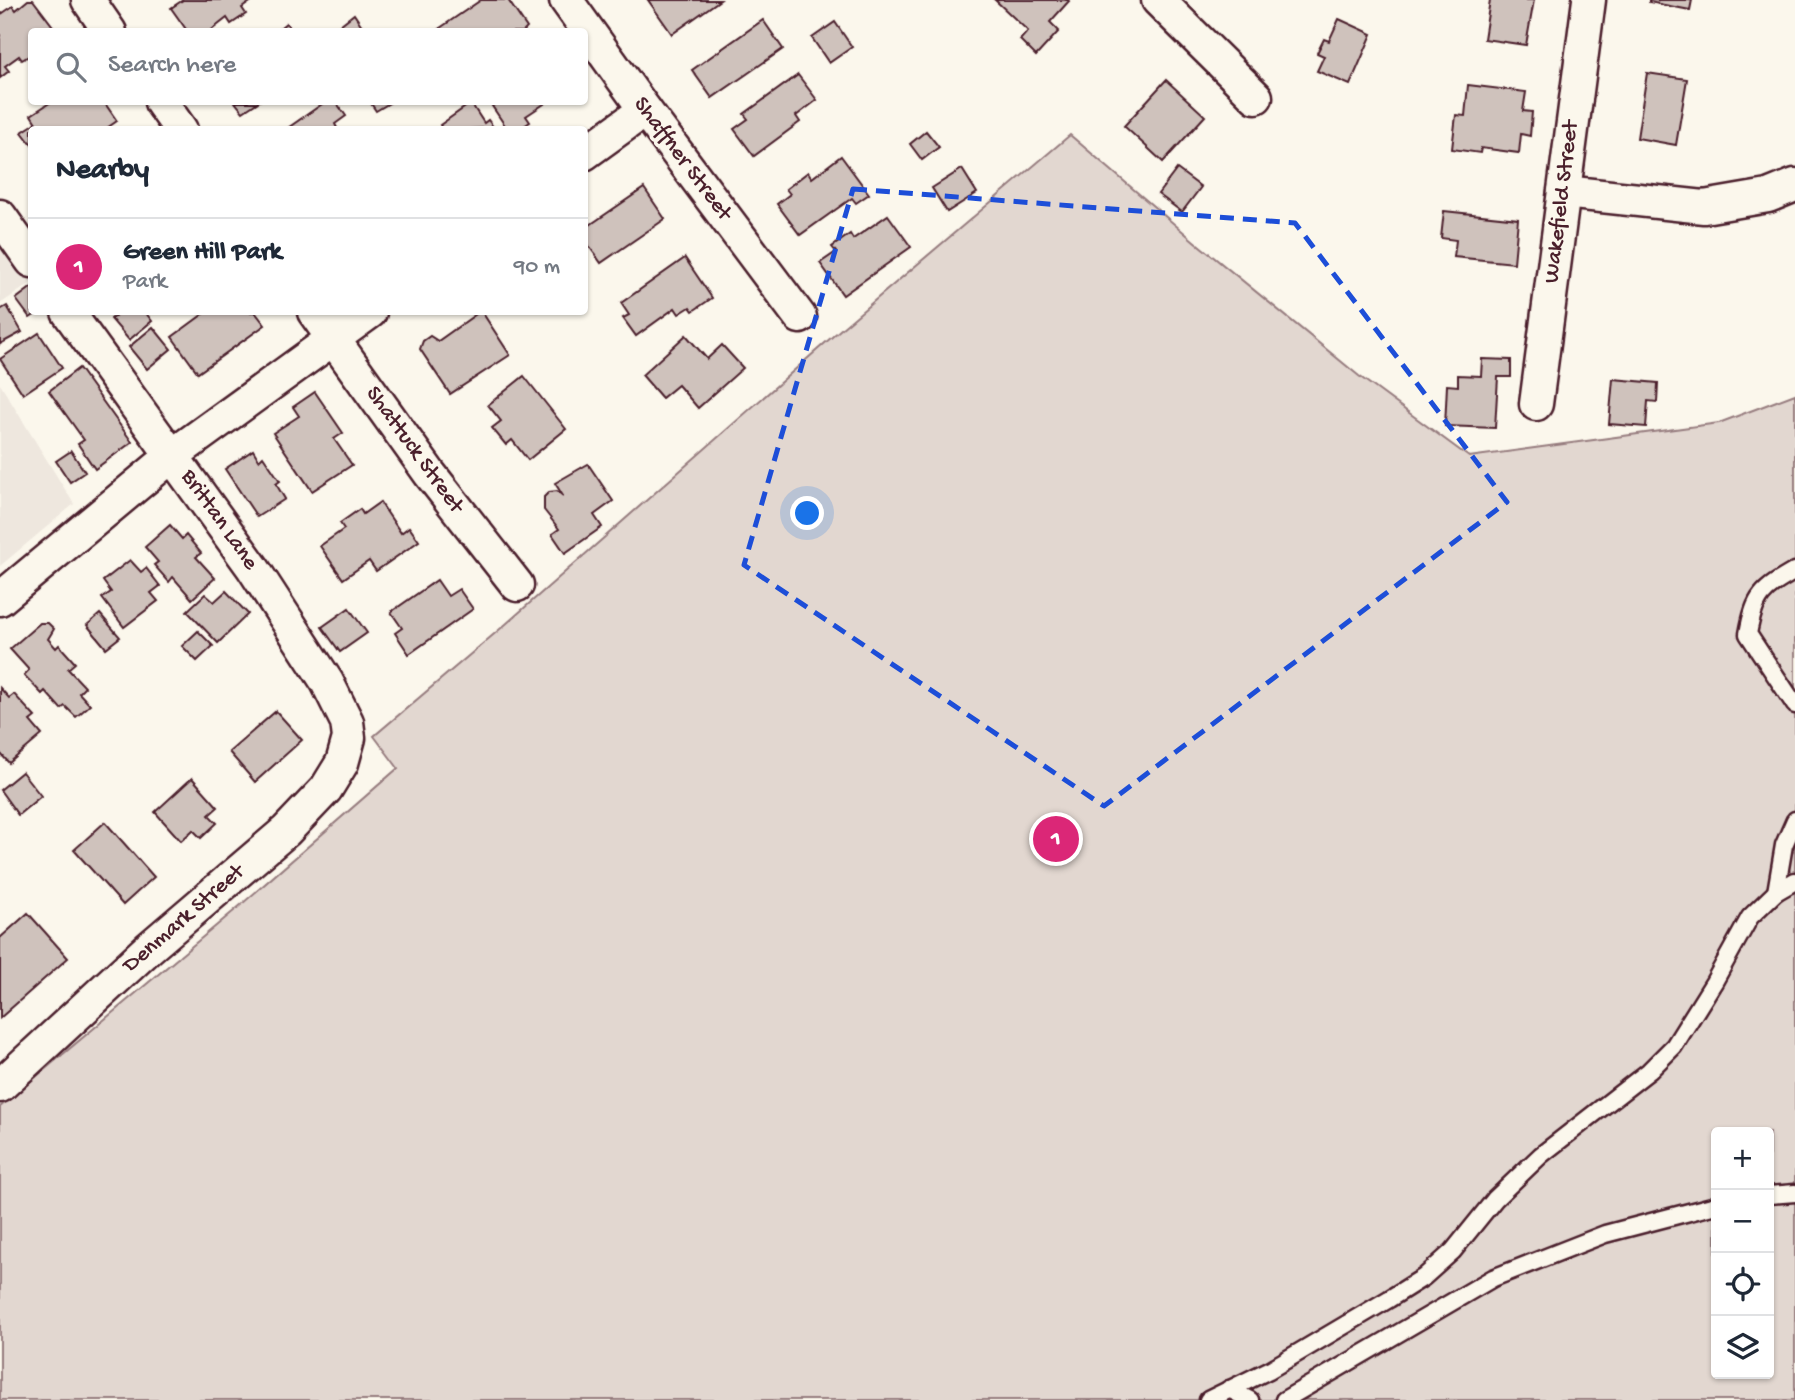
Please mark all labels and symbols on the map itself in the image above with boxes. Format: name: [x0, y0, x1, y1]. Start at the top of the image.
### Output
street label: Shaffner Street: [627, 92, 738, 227]
street label: Wakefield Street: [1539, 118, 1586, 285]
street label: Shattuck Street: [359, 381, 470, 520]
street label: Brittan Lane: [174, 464, 264, 577]
your location: [790, 496, 824, 530]
pin: 1: [1033, 813, 1079, 865]
street label: Denmark Street: [116, 858, 251, 980]

